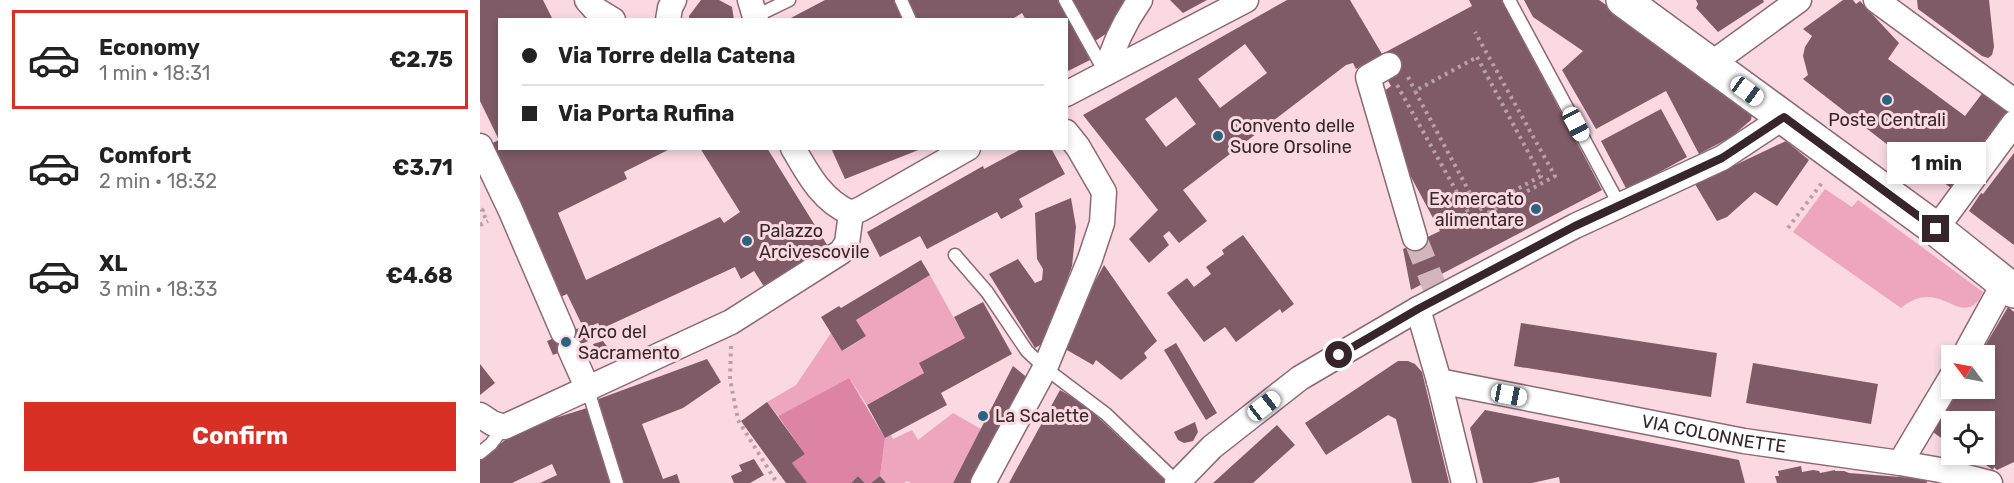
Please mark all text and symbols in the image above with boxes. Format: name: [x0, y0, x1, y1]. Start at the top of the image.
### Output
icon: car: [27, 33, 81, 87]
text: Economy: [99, 34, 200, 61]
text: Via Torre della Catena: [558, 42, 795, 69]
text: €2.75: [389, 46, 453, 73]
text: 1 min · 18:31: [99, 61, 210, 85]
car: [1727, 73, 1767, 109]
marker: Poste Centrali: [1880, 93, 1894, 107]
text: Via Porta Rufina: [558, 100, 734, 127]
car: [1560, 104, 1592, 144]
place label: Poste Centrali: [1828, 109, 1946, 131]
place label: Convento delle Suore Orsoline: [1230, 115, 1355, 158]
marker: Convento delle Suore Orsoline: [1211, 129, 1225, 143]
icon: car: [27, 141, 81, 195]
text: Comfort: [99, 142, 191, 169]
callout: 1 min: [1886, 142, 1986, 184]
text: 1 min: [1911, 151, 1962, 175]
text: €3.71: [392, 154, 453, 181]
text: 2 min · 18:32: [99, 169, 217, 193]
place label: Ex mercato alimentare: [1429, 188, 1524, 231]
marker: Ex mercato alimentare: [1529, 202, 1543, 216]
route end: [1922, 215, 1949, 242]
place label: Palazzo Arcivescovile: [759, 220, 870, 263]
marker: Palazzo Arcivescovile: [740, 234, 754, 248]
icon: car: [27, 249, 81, 303]
text: XL: [99, 250, 127, 277]
text: €4.68: [386, 262, 453, 289]
text: 3 min · 18:33: [99, 277, 218, 301]
place label: Arco del Sacramento: [578, 321, 680, 364]
marker: Arco del Sacramento: [559, 335, 573, 349]
route start: [1325, 341, 1352, 368]
north arrow: [1941, 345, 1995, 399]
map controls: [1941, 345, 1995, 465]
car: [1490, 383, 1528, 407]
car: [1244, 388, 1284, 424]
button: Confirm: [24, 402, 456, 471]
place label: La Scalette: [995, 405, 1089, 427]
marker: La Scalette: [976, 409, 990, 423]
street label: VIA COLONNETTE: [1640, 410, 1788, 458]
button: locate: [1941, 411, 1995, 465]

